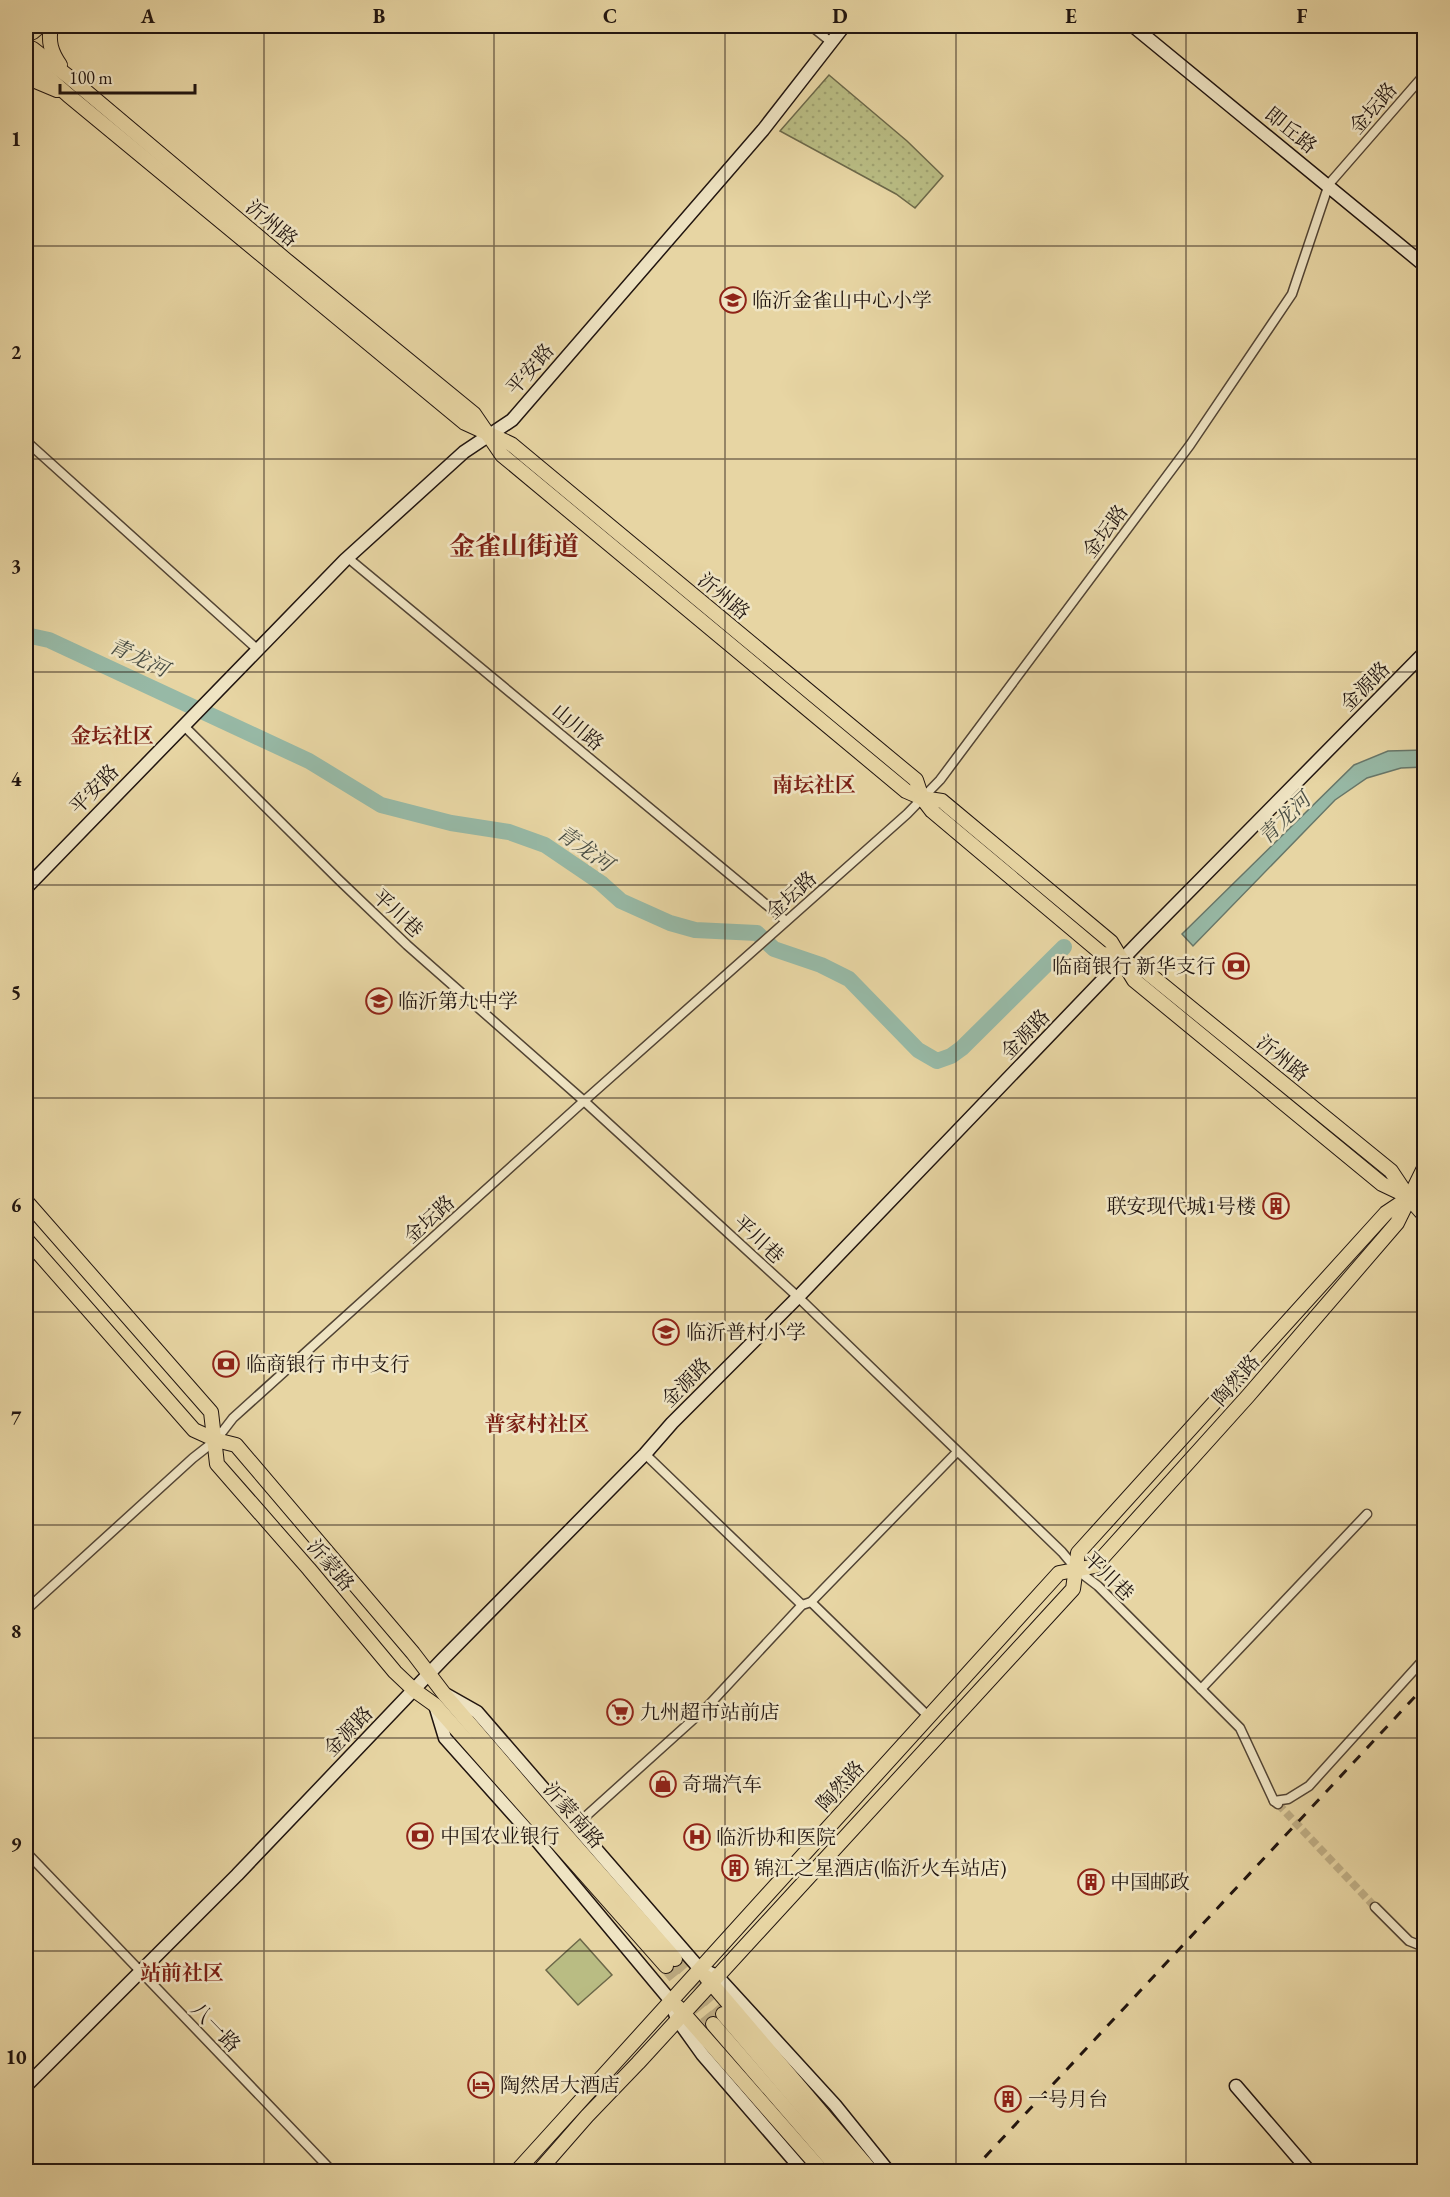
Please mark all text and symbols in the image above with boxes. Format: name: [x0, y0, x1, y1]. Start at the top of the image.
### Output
text: A: [140, 3, 156, 29]
text: B: [373, 3, 385, 29]
text: C: [603, 3, 617, 29]
text: D: [832, 3, 848, 29]
text: E: [1065, 3, 1077, 29]
text: F: [1297, 3, 1308, 29]
scale bar: [60, 57, 195, 95]
text: 100 m: [69, 66, 113, 89]
street label: 金坛路: [1344, 77, 1402, 139]
street label: 即丘路: [1260, 101, 1322, 159]
text: 1: [11, 126, 21, 152]
street label: 沂州路: [241, 194, 303, 252]
school or university icon: 临沂金雀山中心小学: [718, 285, 748, 315]
place label: 临沂金雀山中心小学: [752, 287, 932, 313]
street label: 平安路: [501, 338, 559, 400]
text: 2: [11, 339, 22, 365]
street label: 金坛路: [1077, 499, 1133, 563]
district label: 金雀山街道: [449, 529, 579, 563]
text: 3: [11, 553, 21, 579]
street label: 沂州路: [693, 567, 755, 625]
water label: 青龙河: [105, 631, 177, 684]
street label: 金源路: [1335, 656, 1395, 716]
street label: 山川路: [547, 698, 609, 756]
district label: 金坛社区: [70, 722, 154, 749]
street label: 平安路: [64, 758, 124, 820]
text: 4: [11, 766, 22, 792]
district label: 南坛社区: [772, 771, 856, 798]
water label: 青龙河: [1252, 784, 1319, 850]
water label: 青龙河: [551, 819, 622, 879]
street label: 金坛路: [760, 865, 822, 925]
street label: 平川巷: [367, 883, 429, 943]
bank icon: 临商银行 新华支行: [1221, 951, 1251, 981]
place label: 临商银行 新华支行: [1052, 953, 1216, 979]
text: 5: [11, 979, 21, 1005]
school or university icon: 临沂第九中学: [364, 986, 394, 1016]
place label: 临沂第九中学: [398, 988, 518, 1014]
street label: 金源路: [995, 1003, 1055, 1065]
street label: 沂州路: [1252, 1029, 1314, 1087]
street label: 金坛路: [398, 1189, 460, 1249]
building icon: 联安现代城1号楼: [1261, 1191, 1291, 1221]
text: 6: [11, 1192, 22, 1218]
place label: 联安现代城1号楼: [1106, 1193, 1256, 1219]
street label: 平川巷: [728, 1209, 790, 1269]
school or university icon: 临沂普村小学: [651, 1317, 681, 1347]
place label: 临沂普村小学: [686, 1319, 806, 1345]
bank icon: 临商银行 市中支行: [211, 1349, 241, 1379]
street label: 陶然路: [1207, 1349, 1265, 1411]
place label: 临商银行 市中支行: [246, 1351, 410, 1377]
street label: 金源路: [656, 1352, 716, 1412]
text: 7: [11, 1405, 22, 1431]
district label: 普家村社区: [485, 1410, 590, 1437]
street label: 沂蒙路: [302, 1534, 360, 1596]
street label: 平川巷: [1078, 1546, 1140, 1606]
text: 8: [11, 1618, 21, 1644]
supermarket icon: 九州超市站前店: [605, 1697, 635, 1727]
place label: 九州超市站前店: [640, 1699, 780, 1725]
street label: 金源路: [318, 1700, 378, 1762]
street label: 陶然路: [810, 1755, 870, 1817]
shop icon: 奇瑞汽车: [648, 1769, 678, 1799]
place label: 奇瑞汽车: [682, 1771, 762, 1797]
street label: 沂蒙南路: [538, 1776, 610, 1854]
bank icon: 中国农业银行: [405, 1821, 435, 1851]
hospital icon: 临沂协和医院: [682, 1822, 712, 1852]
place label: 中国农业银行: [440, 1823, 560, 1849]
place label: 临沂协和医院: [716, 1824, 836, 1850]
text: 9: [11, 1831, 22, 1857]
building icon: 锦江之星酒店(临沂火车站店): [720, 1853, 750, 1883]
place label: 锦江之星酒店(临沂火车站店): [754, 1855, 1007, 1881]
building icon: 中国邮政: [1076, 1867, 1106, 1897]
place label: 中国邮政: [1110, 1869, 1190, 1895]
district label: 站前社区: [140, 1959, 224, 1986]
street label: 八一路: [186, 1996, 246, 2058]
text: 10: [5, 2044, 27, 2070]
hotel icon: 陶然居大酒店: [466, 2070, 496, 2100]
place label: 陶然居大酒店: [500, 2072, 620, 2098]
building icon: 一号月台: [993, 2084, 1023, 2114]
place label: 一号月台: [1028, 2086, 1108, 2112]

